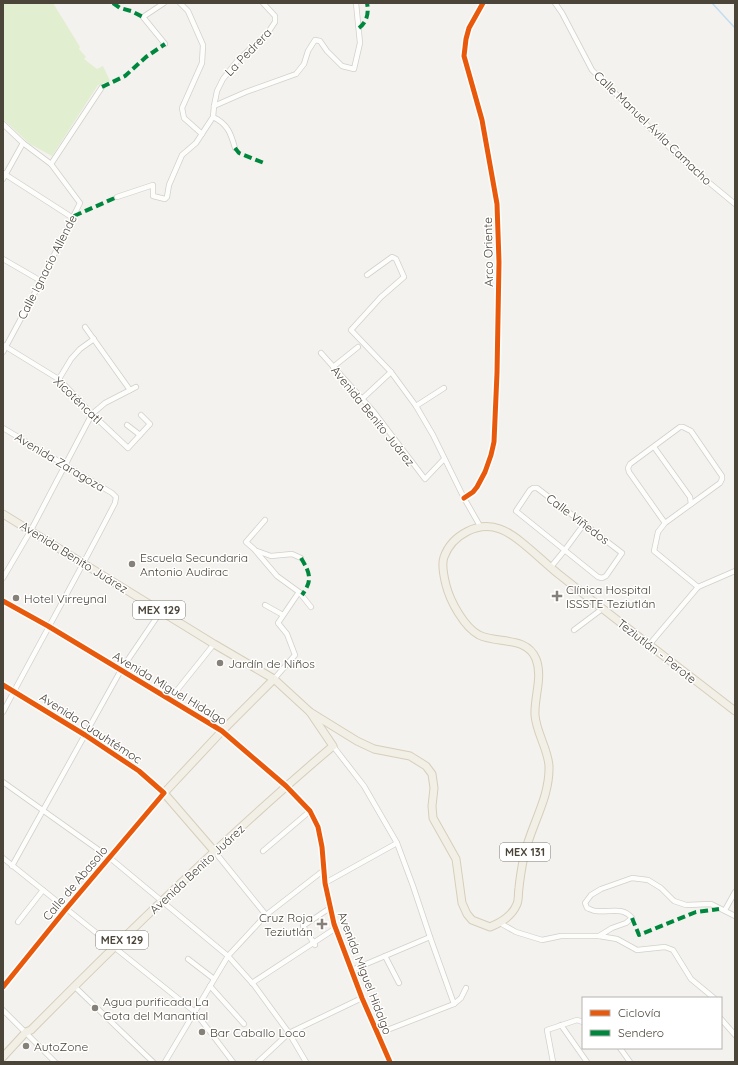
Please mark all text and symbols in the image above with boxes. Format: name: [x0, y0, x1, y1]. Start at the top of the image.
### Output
street label: La Pedrera: [221, 25, 275, 79]
street label: Calle Manuel Ávila Camacho: [591, 68, 715, 188]
street label: Calle Ignacio Allende: [14, 212, 80, 322]
street label: Arco Oriente: [480, 217, 496, 287]
street label: Avenida Benito Juárez: [328, 363, 418, 469]
street label: Xicoténcatl: [51, 373, 105, 427]
street label: Avenida Zaragoza: [12, 429, 108, 495]
street label: Calle Viñedos: [544, 490, 613, 548]
street label: Avenida Benito Juárez: [17, 518, 131, 596]
place label: Escuela Secundaria Antonio Audirac: [140, 550, 248, 579]
marker: Escuela Secundaria Antonio Audirac: [127, 559, 137, 569]
place label: Clínica Hospital ISSSTE Teziutlán: [566, 582, 655, 611]
marker: Clínica Hospital ISSSTE Teziutlán: [551, 590, 563, 602]
place label: Hotel Virreynal: [24, 591, 107, 606]
marker: Hotel Virreynal: [11, 593, 21, 603]
road number: MEX 129: [133, 601, 185, 619]
street label: Teziutlán - Perote: [614, 615, 700, 687]
street label: Avenida Miguel Hidalgo: [110, 648, 230, 728]
place label: Jardín de Niños: [228, 656, 315, 671]
marker: Jardín de Niños: [215, 658, 225, 668]
street label: Avenida Cuauhtémoc: [37, 689, 145, 767]
street label: Avenida Benito Juárez: [146, 821, 248, 917]
street label: Calle de Abasolo: [39, 843, 111, 923]
road number: MEX 131: [500, 843, 550, 861]
place label: Cruz Roja Teziutlán: [259, 910, 313, 939]
street label: Avenida Miguel Hidalgo: [335, 910, 395, 1036]
marker: Cruz Roja Teziutlán: [316, 918, 328, 930]
road number: MEX 129: [96, 931, 148, 949]
place label: Agua purificada La Gota del Manantial: [103, 994, 209, 1023]
legend: [582, 997, 722, 1049]
marker: Agua purificada La Gota del Manantial: [90, 1003, 100, 1013]
text: Ciclovía: [618, 1005, 661, 1020]
place label: Bar Caballo Loco: [210, 1025, 306, 1040]
text: Sendero: [618, 1025, 664, 1040]
marker: Bar Caballo Loco: [197, 1027, 207, 1037]
place label: AutoZone: [34, 1039, 88, 1054]
marker: AutoZone: [21, 1041, 31, 1051]

